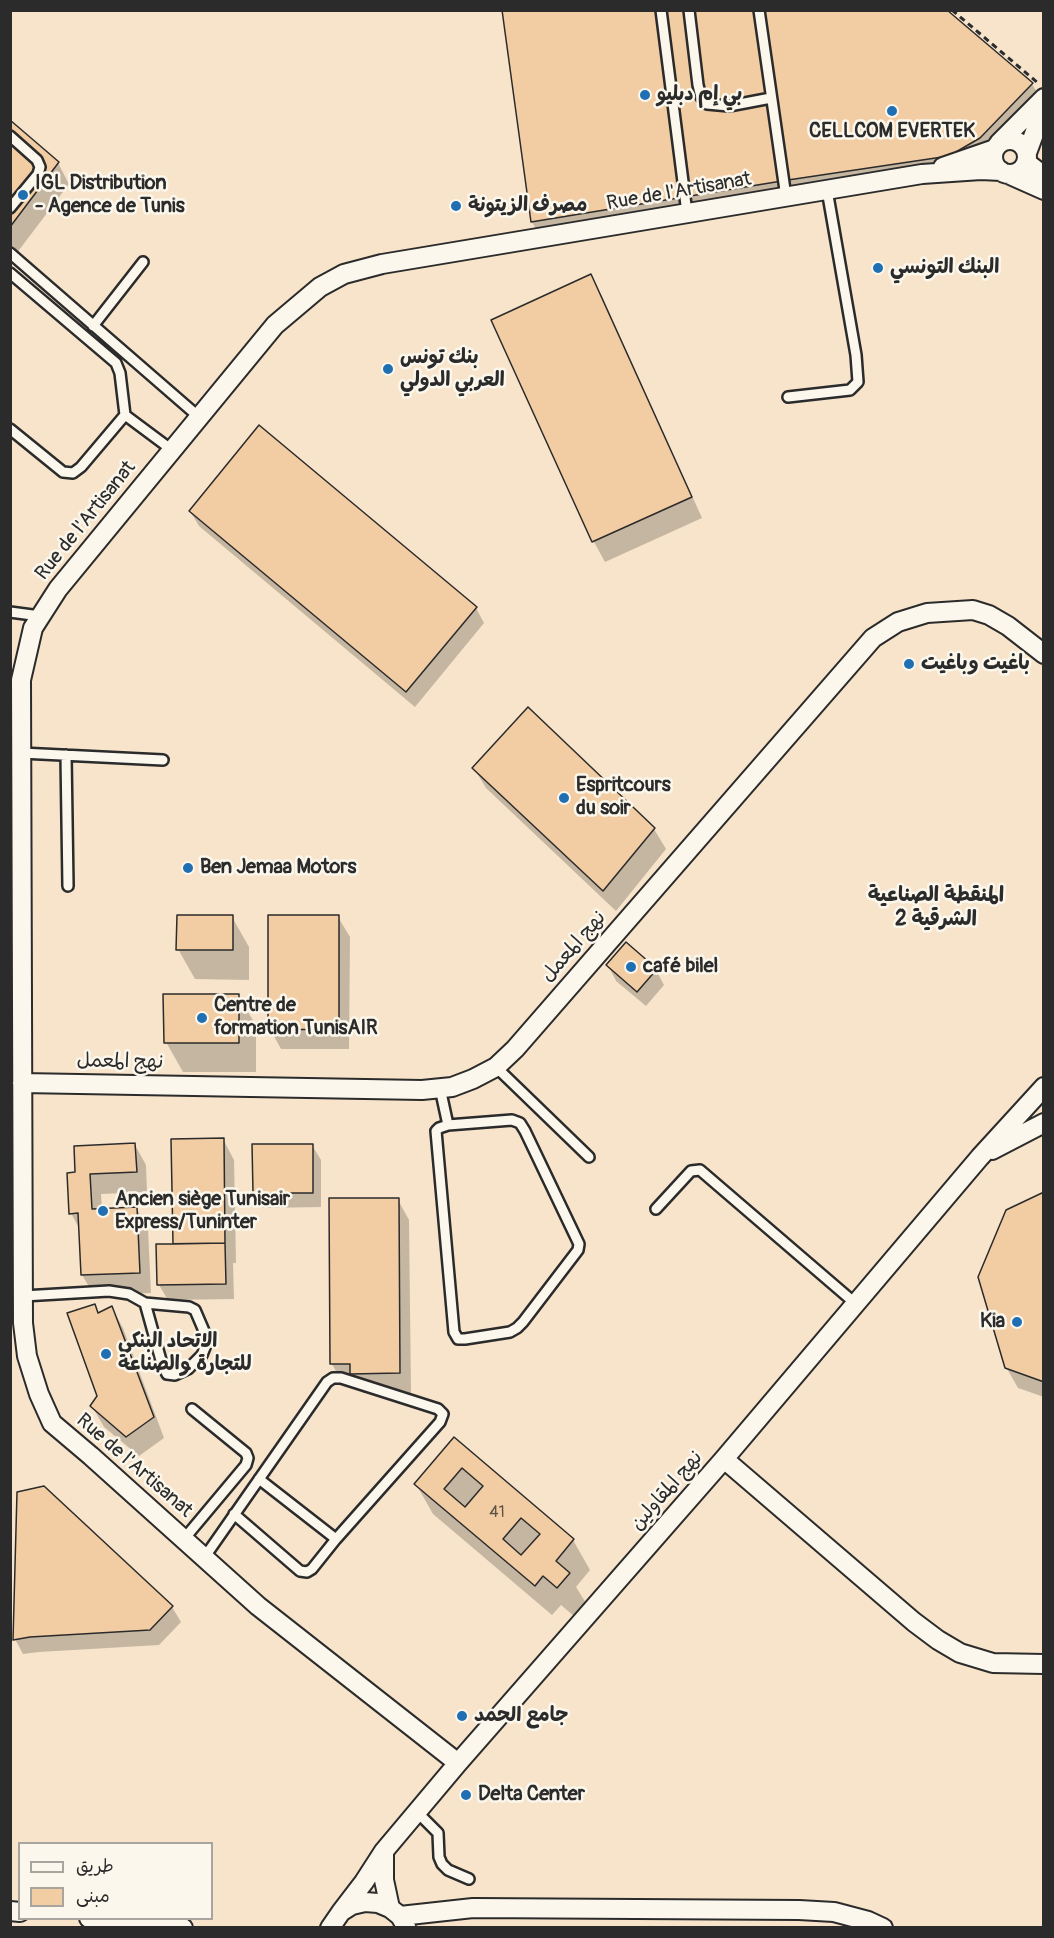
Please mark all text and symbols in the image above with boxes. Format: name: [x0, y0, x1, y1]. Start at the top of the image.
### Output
place label: بي إم دبليو: [657, 83, 742, 107]
marker: بي إم دبليو: [638, 88, 652, 102]
marker: CELLCOM EVERTEK: [885, 104, 899, 118]
place label: CELLCOM EVERTEK: [809, 120, 975, 144]
street label: Rue de l'Artisanat: [605, 167, 753, 217]
place label: IGL Distribution - Agence de Tunis: [35, 172, 185, 219]
marker: IGL Distribution - Agence de Tunis: [16, 188, 30, 202]
place label: مصرف الزيتونة: [468, 194, 587, 218]
marker: مصرف الزيتونة: [449, 199, 463, 213]
place label: البنك التونسي: [890, 256, 999, 280]
marker: البنك التونسي: [871, 261, 885, 275]
place label: بنك تونس العربي الدولي: [400, 346, 505, 393]
marker: بنك تونس العربي الدولي: [381, 362, 395, 376]
street label: Rue de l'Artisanat: [31, 457, 141, 585]
place label: باغيت وباغيت: [921, 652, 1030, 676]
marker: باغيت وباغيت: [902, 657, 916, 671]
place label: Espritcours du soir: [576, 774, 671, 821]
marker: Espritcours du soir: [557, 791, 571, 805]
place label: Ben Jemaa Motors: [200, 856, 356, 880]
marker: Ben Jemaa Motors: [181, 861, 195, 875]
district label: المنقطة الصناعية الشرقية 2: [868, 883, 1004, 933]
street label: نهج المعمل: [536, 906, 612, 988]
place label: café bilel: [643, 955, 718, 979]
marker: café bilel: [624, 960, 638, 974]
place label: Centre de formation TunisAIR: [214, 994, 378, 1041]
marker: Centre de formation TunisAIR: [195, 1011, 209, 1025]
street label: نهج المعمل: [76, 1049, 164, 1075]
place label: Ancien siège Tunisair Express/Tuninter: [115, 1188, 290, 1235]
marker: Ancien siège Tunisair Express/Tuninter: [96, 1204, 110, 1218]
place label: Kia: [980, 1310, 1005, 1334]
marker: Kia: [1010, 1315, 1024, 1329]
place label: الاتحاد البنكي للتجارة والصناعة: [118, 1330, 252, 1377]
marker: الاتحاد البنكي للتجارة والصناعة: [99, 1347, 113, 1361]
street label: Rue de l'Artisanat: [71, 1409, 197, 1523]
street label: نهج المقاولين: [626, 1446, 708, 1536]
house number: 41: [489, 1503, 505, 1523]
place label: جامع الحمد: [474, 1704, 568, 1728]
marker: جامع الحمد: [455, 1709, 469, 1723]
place label: Delta Center: [478, 1783, 585, 1807]
marker: Delta Center: [459, 1788, 473, 1802]
legend: [18, 1842, 213, 1920]
text: طريق: [76, 1855, 114, 1878]
text: مبنى: [76, 1885, 110, 1908]

